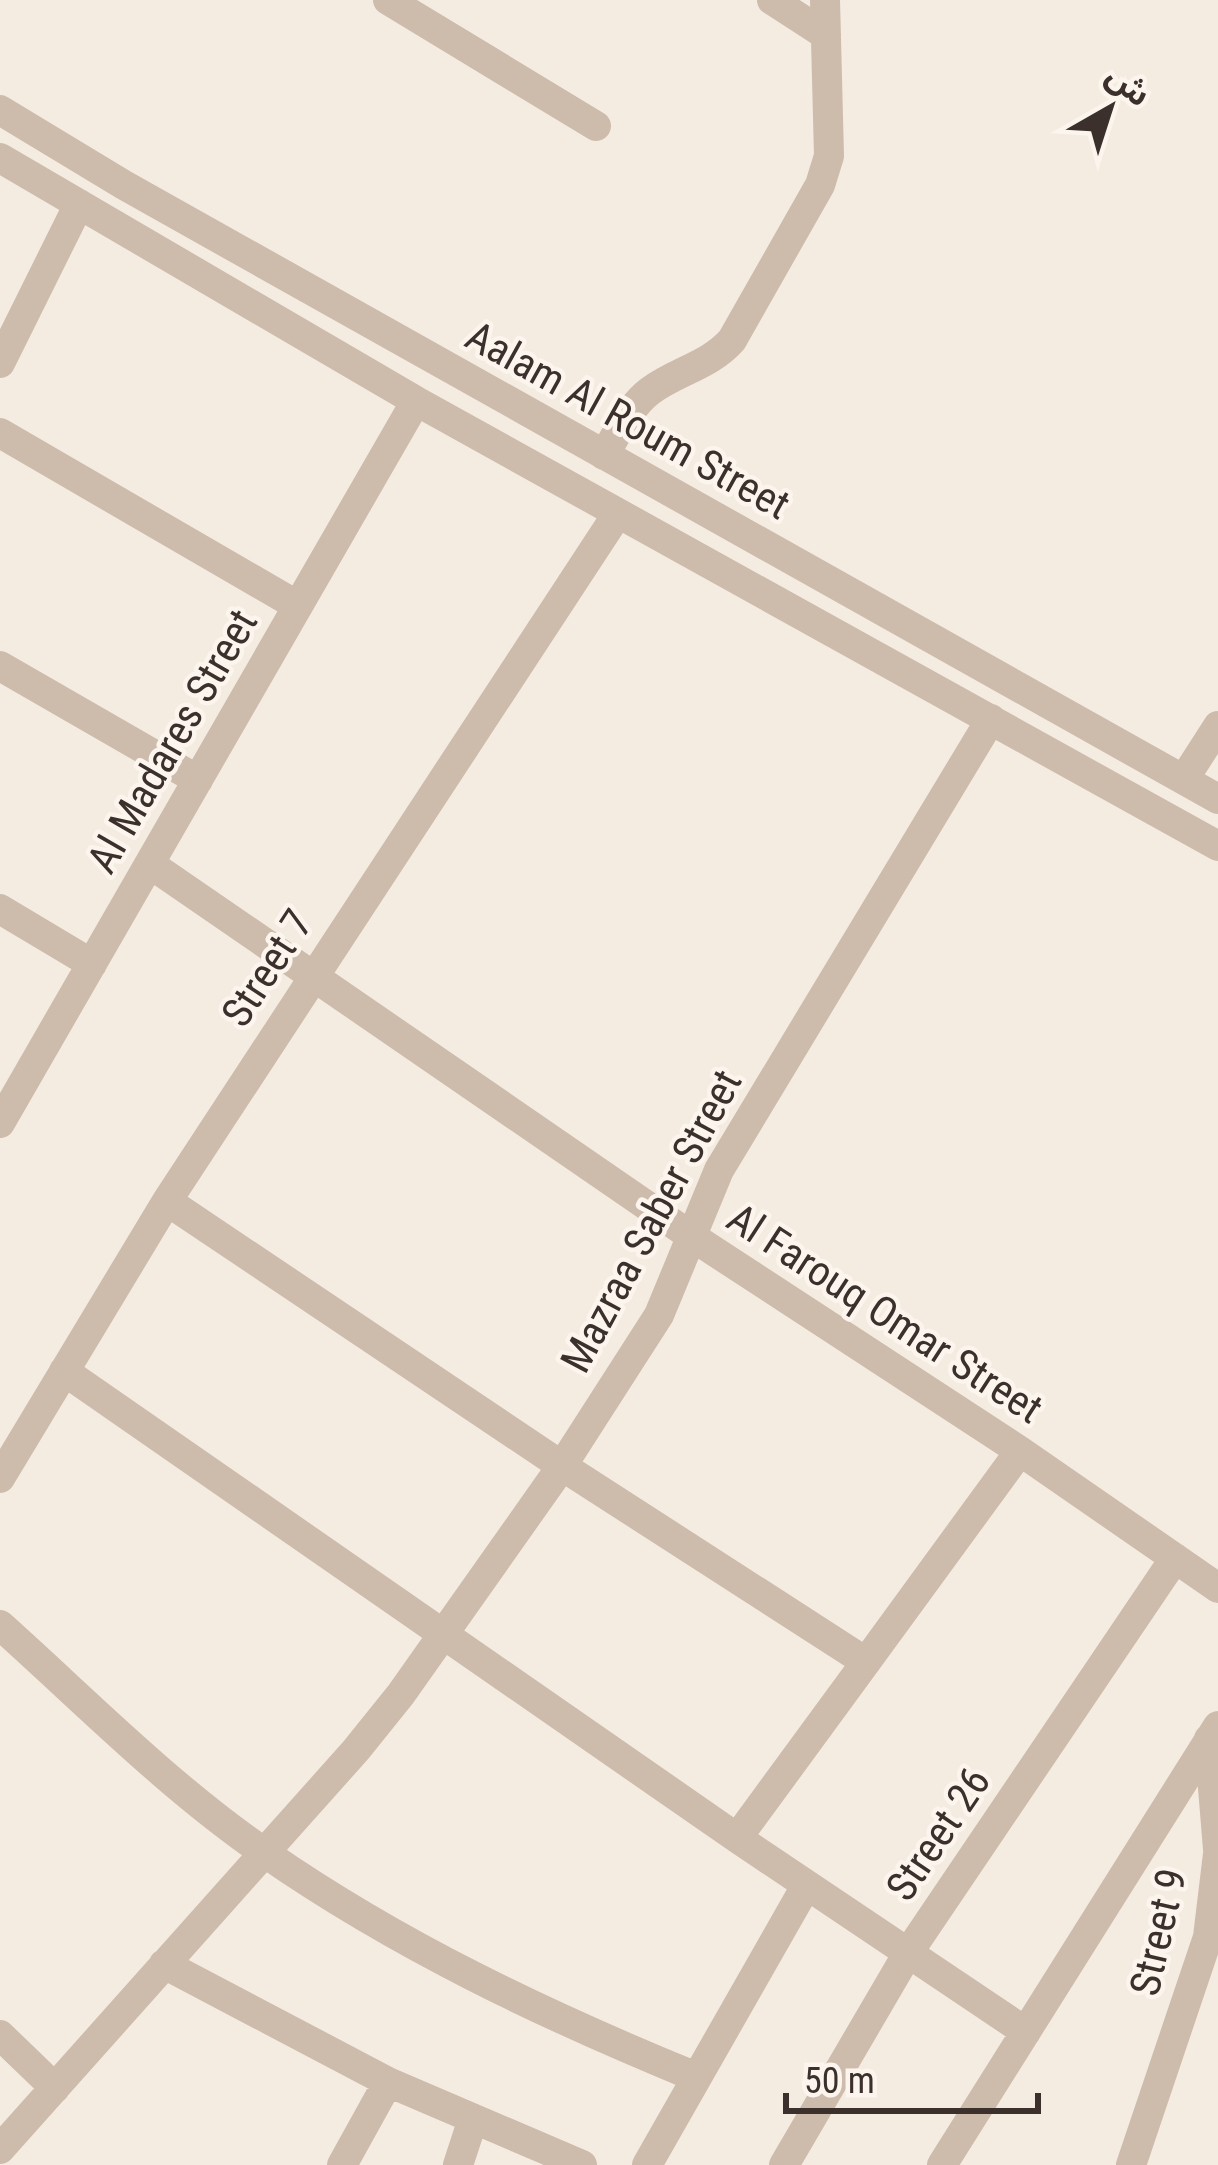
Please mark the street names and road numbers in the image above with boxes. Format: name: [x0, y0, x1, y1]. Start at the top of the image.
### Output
street label: Aalam Al Roum Street: [458, 311, 798, 529]
street label: Al Madares Street: [77, 601, 267, 881]
street label: Street 7: [211, 901, 323, 1035]
street label: Mazraa Saber Street: [551, 1061, 751, 1381]
street label: Al Farouq Omar Street: [718, 1193, 1052, 1433]
street label: Street 26: [876, 1758, 1000, 1910]
street label: Street 9: [1120, 1864, 1196, 2000]

